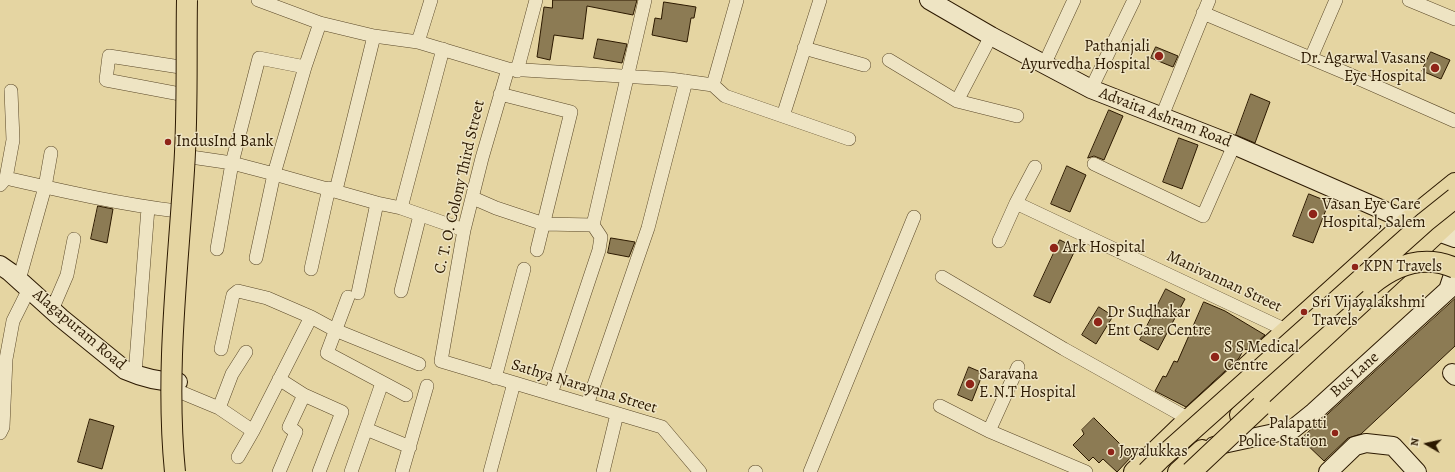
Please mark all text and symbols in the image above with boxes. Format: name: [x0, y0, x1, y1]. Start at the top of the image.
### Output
place label: Pathanjali Ayurvedha Hospital: [1021, 37, 1150, 75]
place label: Dr. Agarwal Vasans Eye Hospital: [1300, 49, 1426, 87]
marker: Pathanjali Ayurvedha Hospital: [1153, 50, 1165, 62]
marker: Dr. Agarwal Vasans Eye Hospital: [1429, 62, 1441, 74]
street label: Advaita Ashram Road: [1096, 84, 1234, 152]
street label: C. T. O. Colony Third Street: [431, 98, 489, 276]
place label: IndusInd Bank: [176, 132, 273, 152]
marker: IndusInd Bank: [163, 137, 173, 147]
place label: Vasan Eye Care Hospital, Salem: [1322, 195, 1426, 233]
marker: Vasan Eye Care Hospital, Salem: [1307, 208, 1319, 220]
place label: Ark Hospital: [1063, 238, 1145, 258]
marker: Ark Hospital: [1048, 242, 1060, 254]
street label: Manivannan Street: [1163, 247, 1285, 317]
place label: KPN Travels: [1363, 257, 1442, 277]
marker: KPN Travels: [1350, 262, 1360, 272]
street label: Alagapuram Road: [28, 285, 130, 375]
place label: Sri Vijayalakshmi Travels: [1312, 293, 1425, 331]
place label: Dr Sudhakar Ent Care Centre: [1107, 303, 1211, 341]
marker: Sri Vijayalakshmi Travels: [1299, 307, 1309, 317]
marker: Dr Sudhakar Ent Care Centre: [1092, 316, 1104, 328]
place label: S S Medical Centre: [1224, 338, 1299, 376]
street label: Bus Lane: [1327, 348, 1383, 402]
marker: S S Medical Centre: [1209, 351, 1221, 363]
street label: Sathya Narayana Street: [509, 356, 659, 418]
place label: Saravana E.N.T Hospital: [979, 365, 1076, 403]
marker: Saravana E.N.T Hospital: [964, 378, 976, 390]
place label: Palapatti Police Station: [1238, 414, 1327, 452]
north arrow: [1407, 424, 1447, 464]
marker: Palapatti Police Station: [1330, 428, 1340, 438]
text: N: [1407, 437, 1423, 447]
place label: Joyalukkas: [1119, 442, 1188, 462]
marker: Joyalukkas: [1106, 447, 1116, 457]

